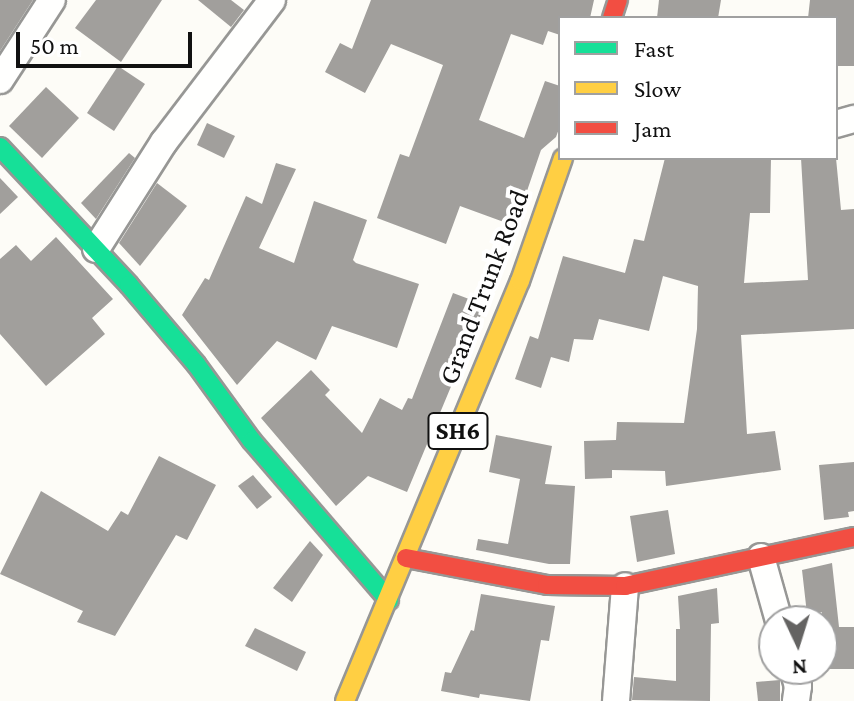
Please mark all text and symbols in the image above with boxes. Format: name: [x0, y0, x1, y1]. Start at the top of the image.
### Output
scale bar: [20, 16, 196, 66]
legend: [558, 16, 838, 160]
text: 50 m: [30, 32, 79, 59]
text: Fast: [634, 35, 674, 62]
text: Slow: [634, 75, 681, 102]
text: Jam: [634, 115, 672, 142]
street label: Grand Trunk Road: [431, 185, 537, 389]
road number: SH6: [426, 409, 490, 453]
north arrow: [758, 605, 838, 685]
text: N: [791, 654, 808, 680]

